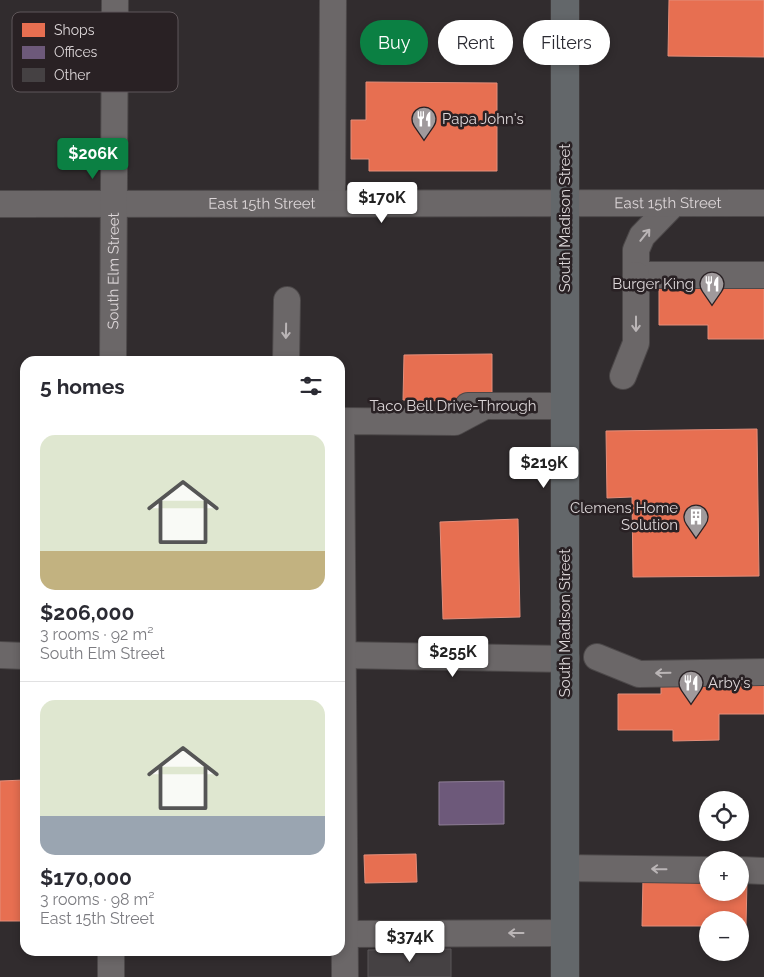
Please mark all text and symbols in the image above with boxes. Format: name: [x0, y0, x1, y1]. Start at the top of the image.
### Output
legend: [12, 12, 178, 92]
chip: Buy: [360, 20, 428, 65]
chip: Rent: [438, 20, 513, 65]
chip: Filters: [523, 20, 610, 65]
text: Shops: [54, 22, 95, 38]
text: Offices: [54, 44, 98, 60]
text: Other: [54, 67, 91, 83]
restaurant icon: Papa John's: [411, 106, 437, 140]
place label: Papa John's: [442, 110, 524, 128]
pin: $206K: [58, 138, 128, 180]
text: $206K: [68, 144, 118, 163]
street label: South Madison Street: [556, 144, 574, 292]
pin: $170K: [347, 182, 417, 224]
text: $170K: [358, 188, 406, 207]
street label: East 15th Street: [614, 194, 722, 212]
street label: East 15th Street: [208, 195, 316, 213]
street label: South Elm Street: [104, 212, 123, 330]
one-way arrow: [639, 228, 650, 241]
restaurant icon: Burger King: [699, 271, 725, 305]
place label: Burger King: [612, 275, 694, 293]
one-way arrow: [631, 315, 641, 331]
one-way arrow: [281, 322, 291, 339]
icon: filters: [297, 372, 325, 400]
text: 5 homes: [40, 374, 125, 399]
street label: Taco Bell Drive-Through: [370, 397, 536, 415]
pin: $219K: [509, 446, 579, 489]
text: $219K: [520, 453, 568, 472]
icon: home: [138, 467, 228, 557]
place label: Clemens Home Solution: [570, 499, 678, 534]
building icon: Clemens Home Solution: [683, 504, 709, 538]
street label: South Madison Street: [556, 549, 574, 697]
text: $206,000: [40, 600, 134, 625]
text: 3 rooms · 92 m²: [40, 625, 153, 644]
pin: $255K: [418, 636, 488, 678]
text: $255K: [429, 642, 477, 661]
text: South Elm Street: [40, 644, 165, 663]
one-way arrow: [655, 669, 671, 678]
restaurant icon: Arby's: [678, 670, 704, 704]
place label: Arby's: [708, 674, 751, 692]
icon: home: [138, 733, 228, 823]
map controls: [699, 791, 749, 961]
button: locate: [699, 791, 749, 841]
button: +: [699, 851, 749, 901]
one-way arrow: [651, 864, 668, 874]
text: $170,000: [40, 865, 132, 890]
text: 3 rooms · 98 m²: [40, 890, 155, 909]
text: East 15th Street: [40, 909, 154, 928]
button: −: [699, 911, 749, 961]
pin: $374K: [375, 920, 445, 963]
text: $374K: [386, 927, 434, 946]
one-way arrow: [509, 928, 525, 938]

